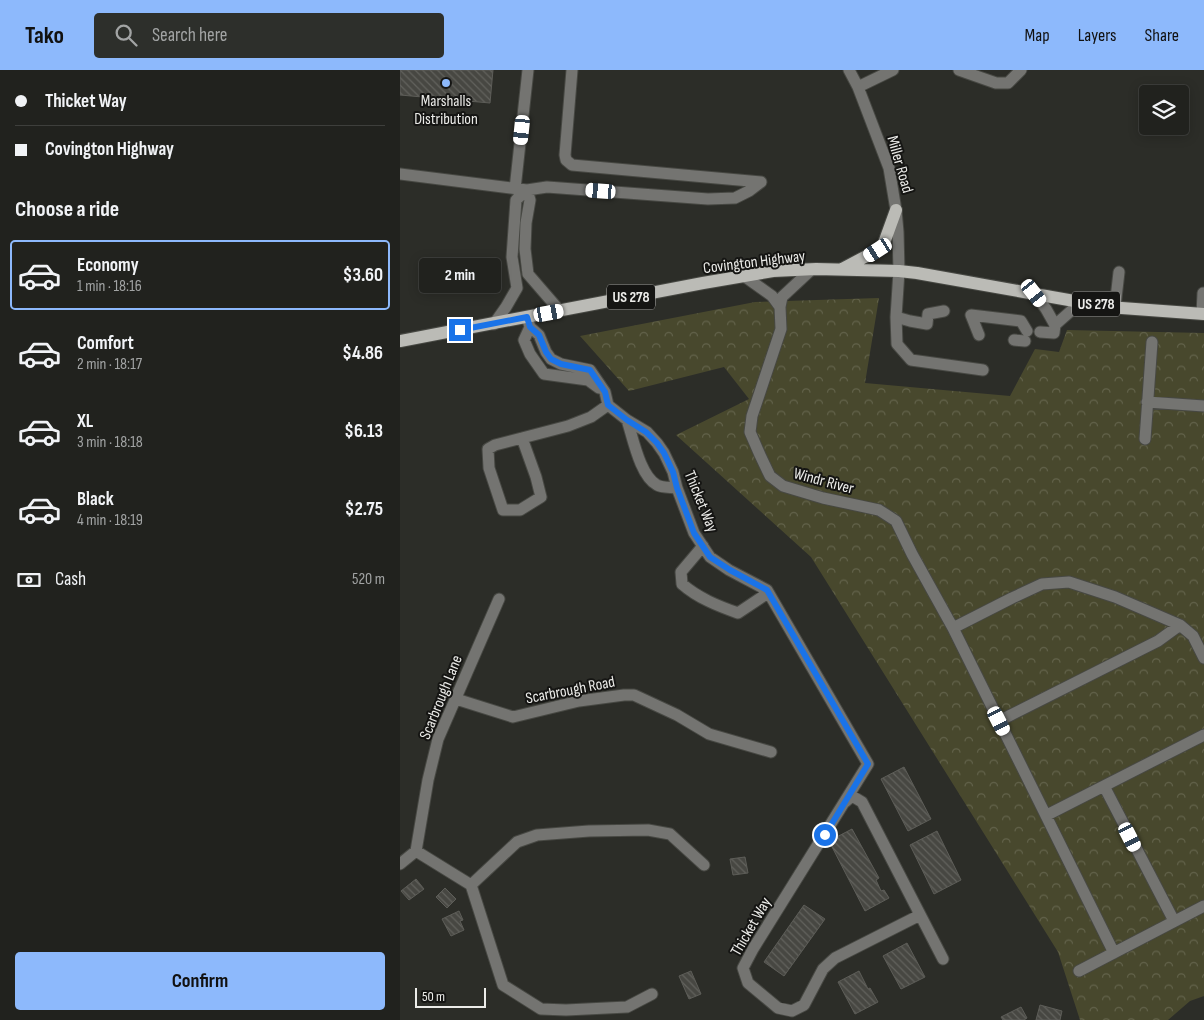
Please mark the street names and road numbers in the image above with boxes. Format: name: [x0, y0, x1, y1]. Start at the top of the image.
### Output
street label: Miller Road: [882, 134, 917, 195]
street label: Covington Highway: [702, 247, 806, 278]
road number: US 278: [607, 284, 655, 310]
road number: US 278: [1072, 292, 1120, 316]
street label: Windr River: [791, 464, 856, 499]
street label: Thicket Way: [680, 468, 721, 535]
street label: Scarbrough Lane: [416, 653, 467, 742]
street label: Scarbrough Road: [524, 673, 617, 708]
street label: Thicket Way: [727, 894, 776, 959]

